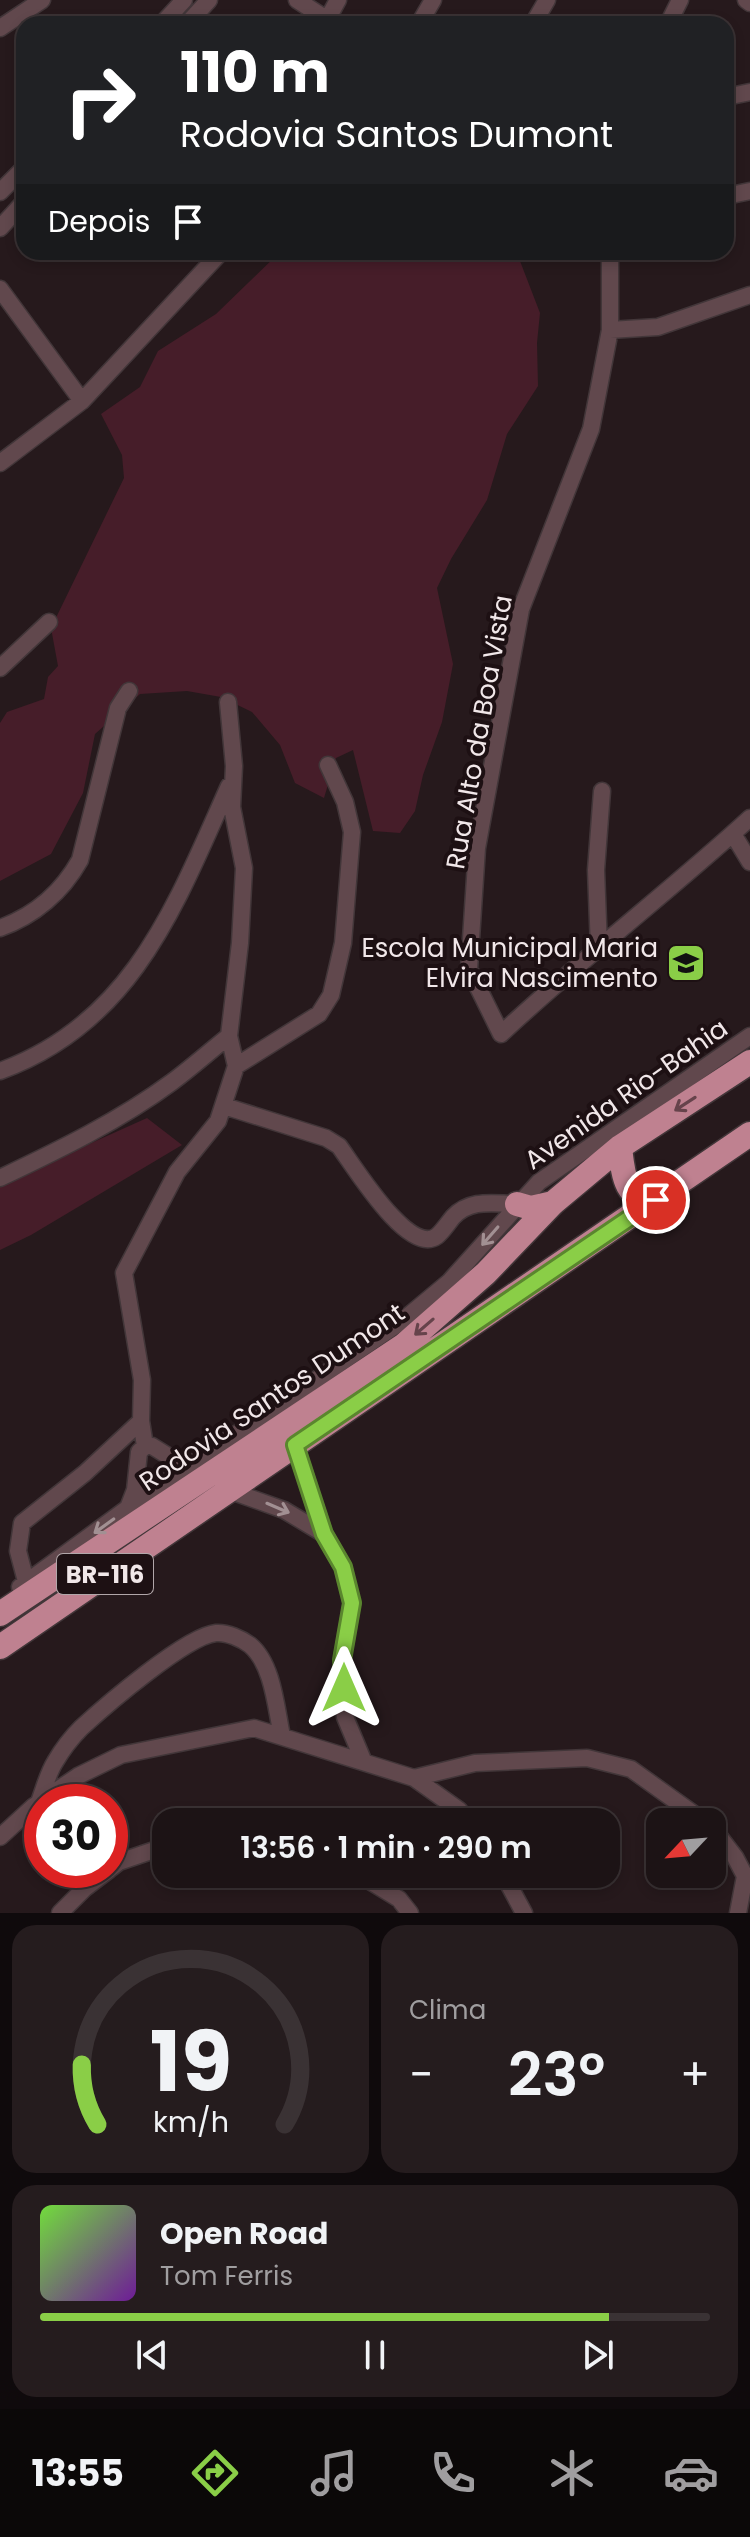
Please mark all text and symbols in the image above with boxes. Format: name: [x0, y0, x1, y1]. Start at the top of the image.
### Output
text: 110 m: [180, 33, 330, 112]
icon: right: [48, 48, 152, 152]
text: Rodovia Santos Dumont: [180, 109, 613, 160]
text: Depois: [48, 200, 150, 243]
icon: arrive: [166, 200, 210, 244]
street label: Rua Alto da Boa Vista: [437, 592, 521, 872]
place label: Escola Municipal Maria Elvira Nascimento: [361, 930, 658, 996]
school or university icon: Escola Municipal Maria Elvira Nascimento: [665, 942, 707, 984]
street label: Avenida Rio-Bahia: [517, 1010, 735, 1178]
one-way arrow: [674, 1096, 696, 1113]
pin: [622, 1166, 690, 1234]
icon: arrive: [634, 1178, 678, 1222]
one-way arrow: [481, 1225, 499, 1245]
street label: Rodovia Santos Dumont: [132, 1295, 412, 1499]
one-way arrow: [414, 1318, 434, 1336]
one-way arrow: [265, 1502, 290, 1517]
one-way arrow: [94, 1517, 115, 1534]
road number: BR-116: [57, 1554, 153, 1594]
position arrow: [302, 1646, 386, 1730]
speed limit sign: 30: [24, 1784, 128, 1888]
north arrow: [646, 1808, 726, 1888]
map controls: [646, 1808, 726, 1888]
text: 13:56 · 1 min · 290 m: [240, 1826, 532, 1869]
text: Clima: [409, 1992, 486, 2028]
text: 19: [149, 2004, 232, 2120]
text: 23°: [508, 2033, 605, 2117]
text: −: [409, 2044, 433, 2105]
text: +: [680, 2044, 710, 2105]
text: km/h: [152, 2102, 229, 2142]
text: Open Road: [160, 2212, 328, 2255]
text: Tom Ferris: [160, 2258, 293, 2294]
icon: previous: [130, 2333, 174, 2377]
icon: pause: [353, 2333, 397, 2377]
icon: next: [576, 2333, 620, 2377]
icon: directions: [187, 2445, 243, 2501]
icon: music: [306, 2445, 362, 2501]
icon: phone: [425, 2445, 481, 2501]
icon: climate: [544, 2445, 600, 2501]
icon: car: [663, 2445, 719, 2501]
text: 13:55: [31, 2448, 124, 2499]

